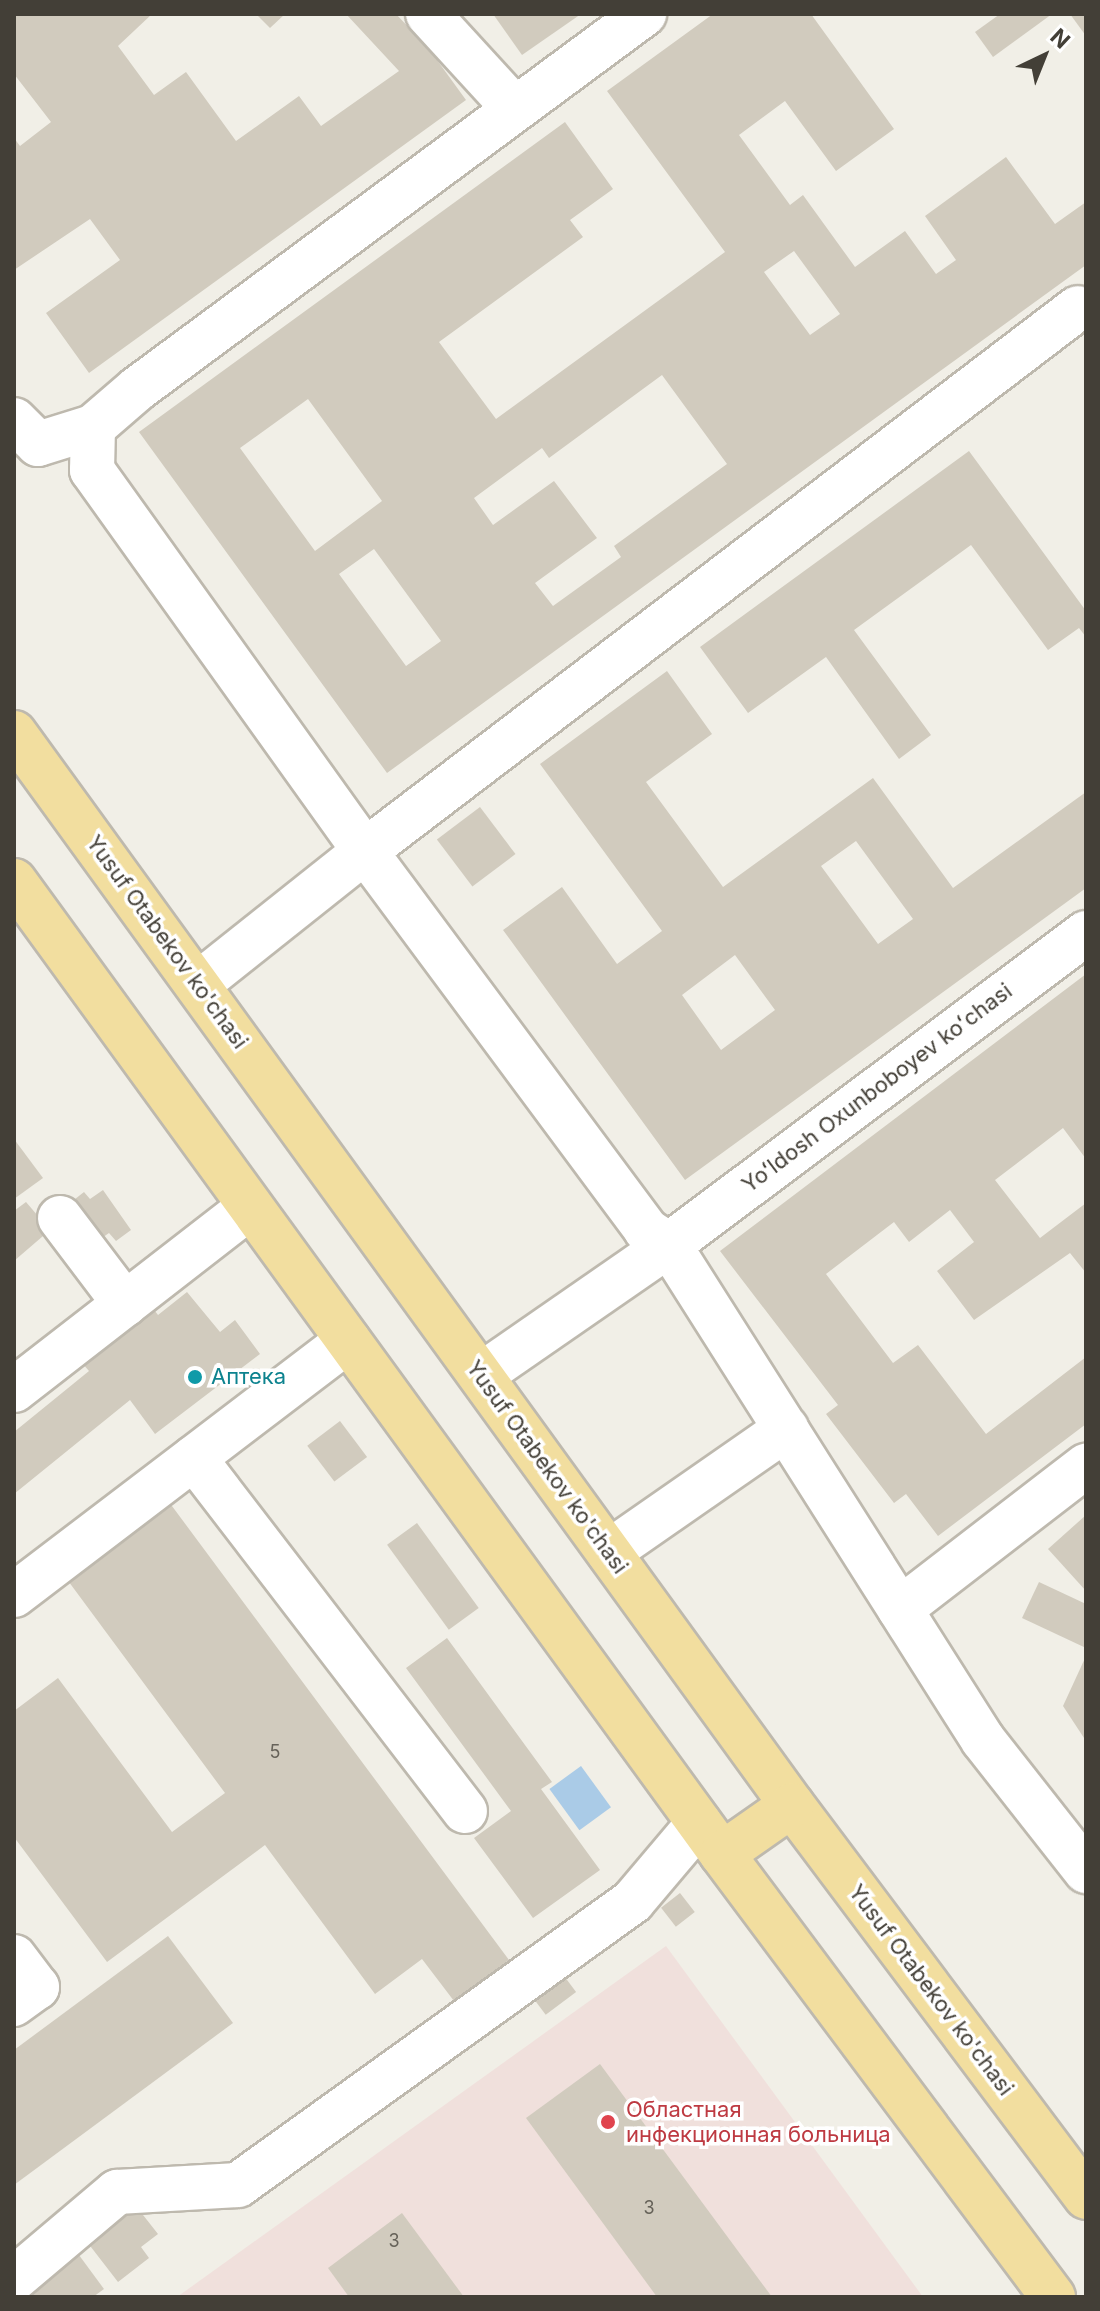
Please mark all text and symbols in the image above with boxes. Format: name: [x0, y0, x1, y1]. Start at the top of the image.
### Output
north arrow: [1004, 16, 1084, 96]
text: N: [1045, 23, 1075, 54]
street label: Yusuf Otabekov ko'chasi: [81, 830, 253, 1054]
street label: Yoʻldosh Oxunboboyev koʻchasi: [737, 978, 1017, 1198]
street label: Yusuf Otabekov ko'chasi: [461, 1355, 633, 1579]
place label: Аптека: [211, 1364, 286, 1390]
marker: Аптека: [186, 1368, 204, 1386]
house number: 5: [270, 1741, 280, 1763]
street label: Yusuf Otabekov ko'chasi: [843, 1879, 1019, 2101]
place label: Областная инфекционная больница: [626, 2096, 891, 2148]
marker: Областная инфекционная больница: [597, 2111, 619, 2133]
house number: 3: [643, 2197, 655, 2219]
house number: 3: [388, 2230, 400, 2252]

